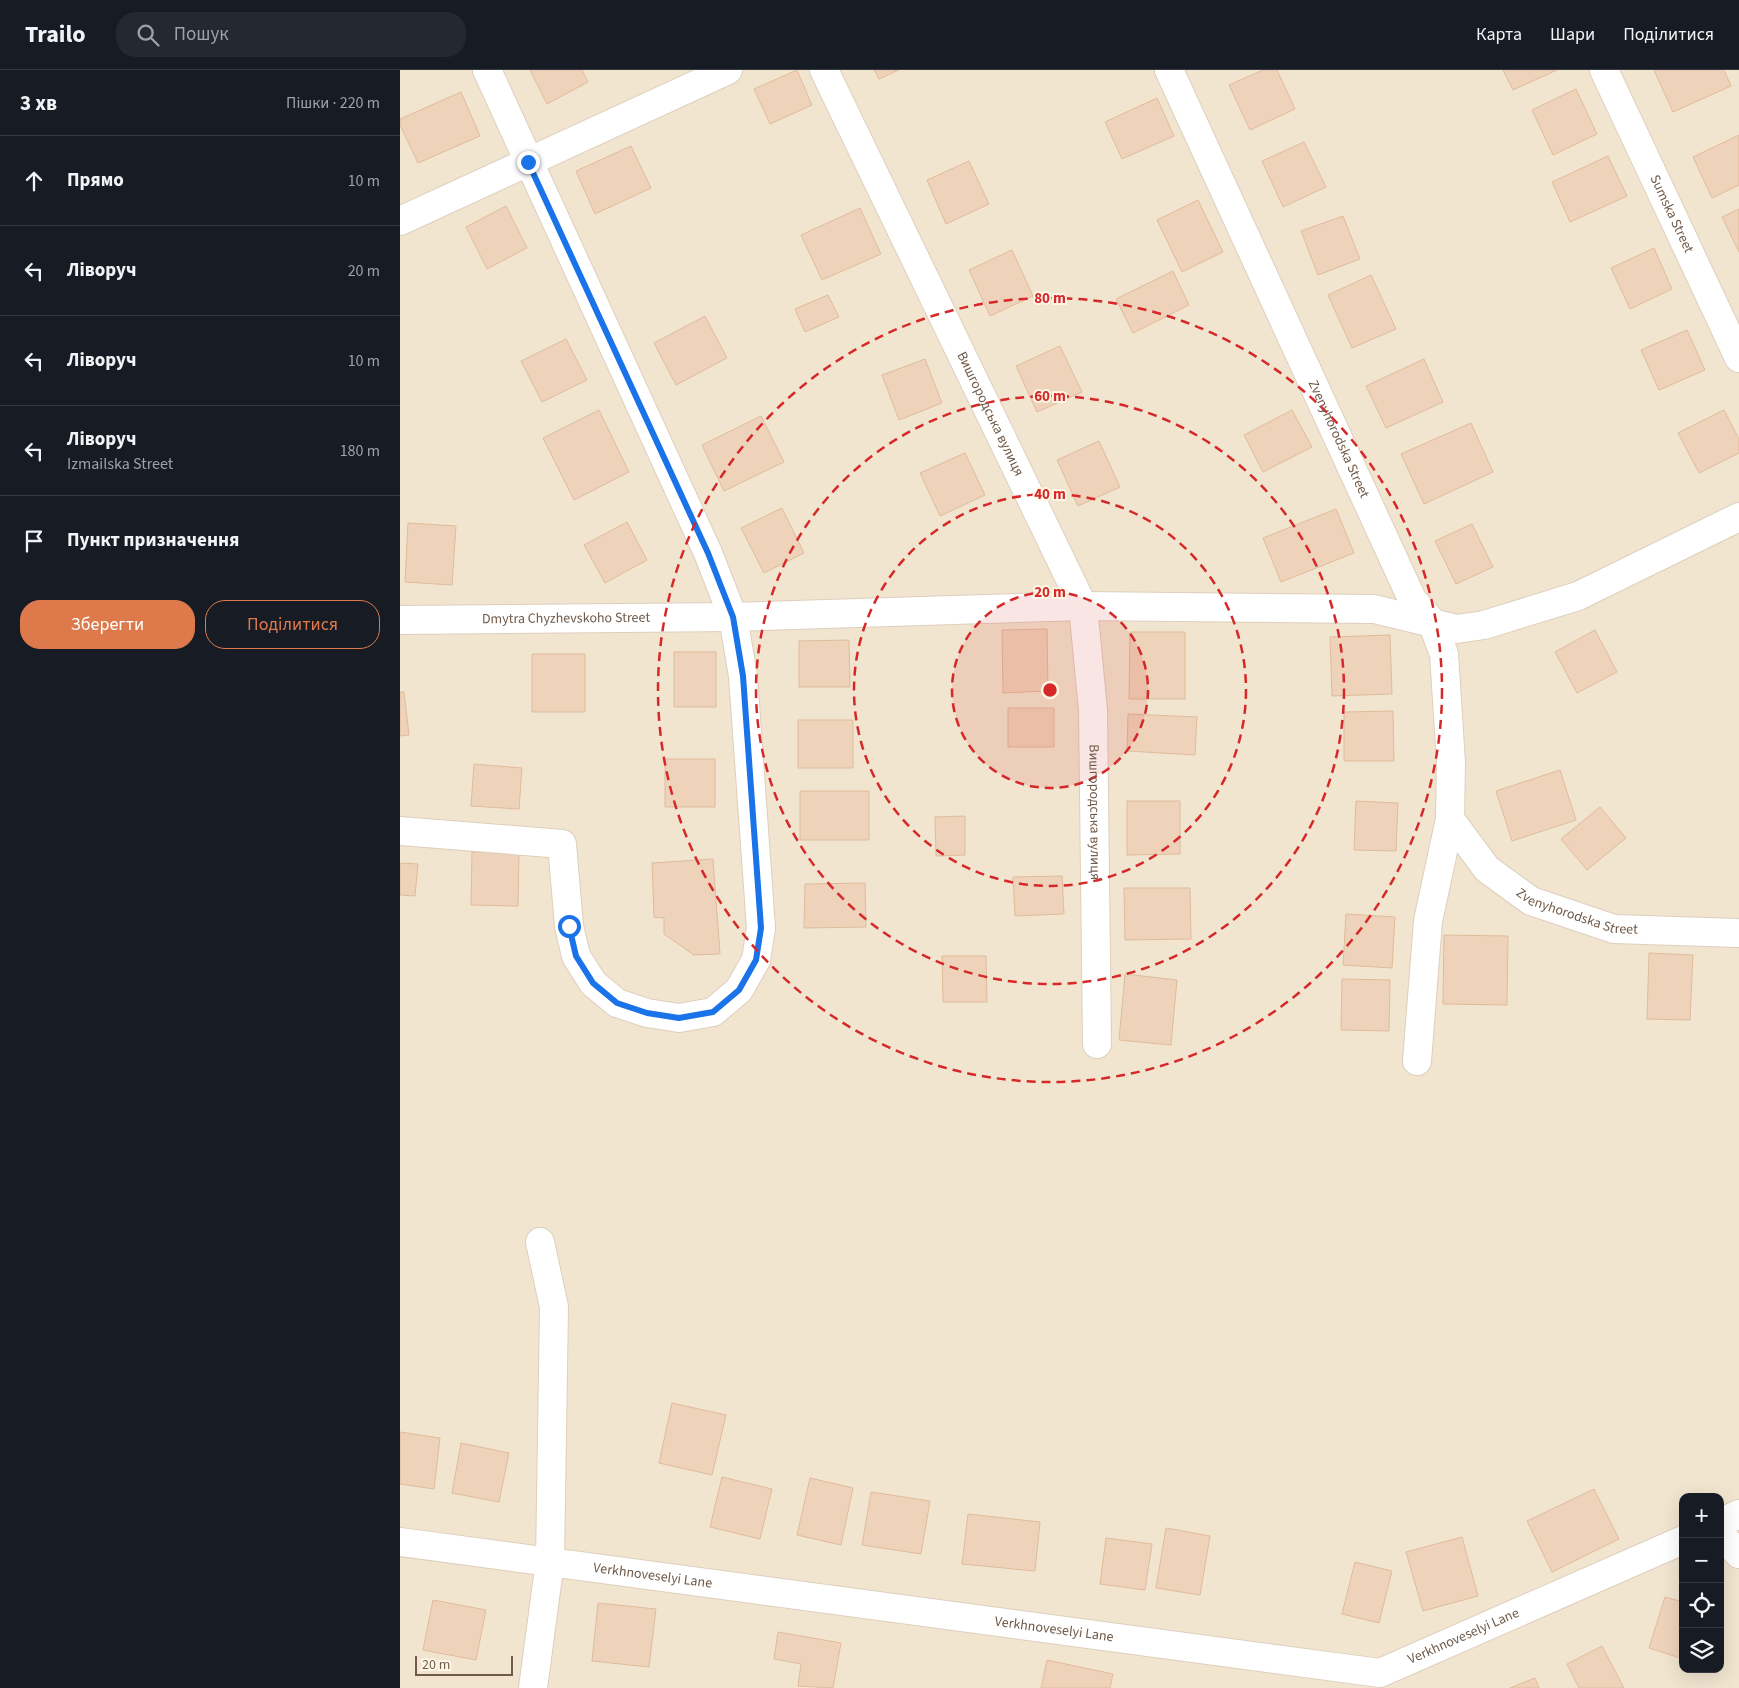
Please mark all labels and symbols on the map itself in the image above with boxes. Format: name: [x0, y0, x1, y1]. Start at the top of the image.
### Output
route end: [517, 151, 540, 174]
street label: Sumska Street: [1645, 172, 1699, 257]
text: 80 m: [1034, 288, 1066, 309]
street label: Вишгородська вулиця: [952, 348, 1029, 480]
street label: Zvenyhorodska Street: [1303, 377, 1374, 501]
text: 60 m: [1034, 386, 1066, 407]
text: 40 m: [1034, 484, 1066, 505]
text: 20 m: [1034, 582, 1066, 603]
street label: Dmytra Chyzhevskoho Street: [482, 608, 650, 629]
centre of rings: [1041, 681, 1059, 699]
street label: Вишгородська вулиця: [1083, 744, 1105, 880]
street label: Zvenyhorodska Street: [1512, 883, 1638, 940]
route start: [558, 915, 581, 938]
street label: Verkhnoveselyi Lane: [592, 1558, 713, 1594]
street label: Verkhnoveselyi Lane: [1405, 1603, 1522, 1670]
street label: Verkhnoveselyi Lane: [993, 1612, 1115, 1647]
scale bar: [415, 1653, 512, 1676]

